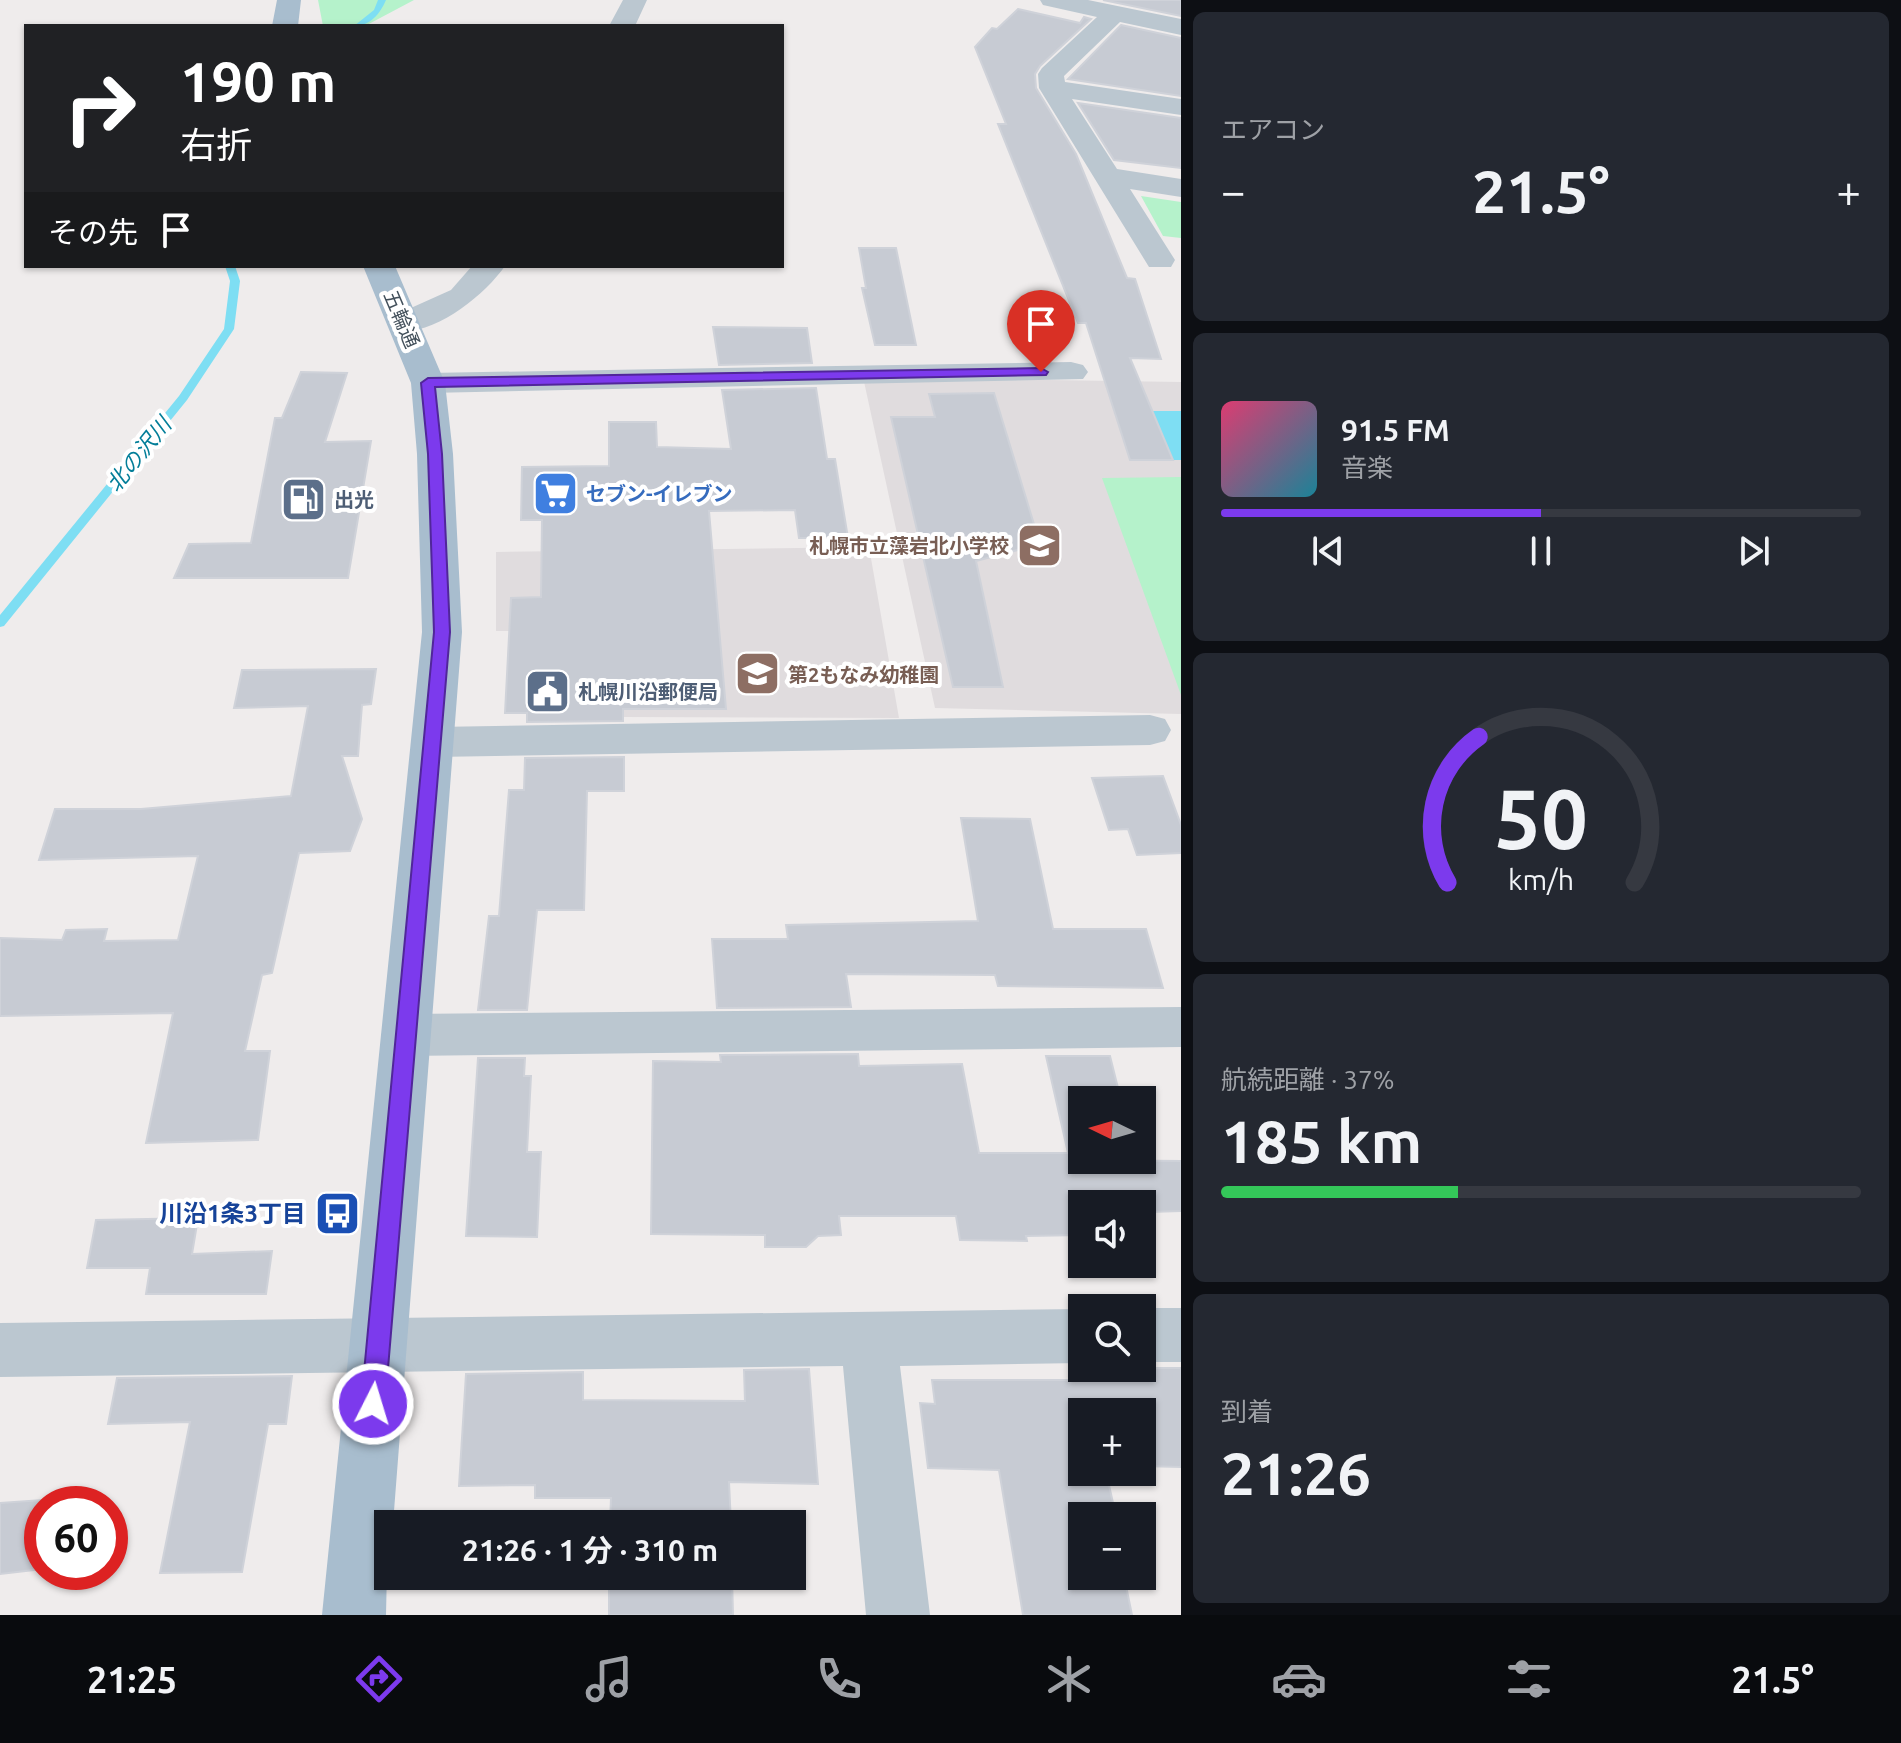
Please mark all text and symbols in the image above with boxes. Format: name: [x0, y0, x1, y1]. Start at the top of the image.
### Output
text: 190 m: [180, 50, 336, 113]
icon: right: [48, 56, 152, 160]
text: エアコン: [1221, 115, 1325, 144]
text: 右折: [180, 124, 252, 165]
text: 21.5°: [1472, 157, 1610, 224]
text: −: [1221, 166, 1246, 215]
text: +: [1836, 166, 1861, 215]
icon: arrive: [154, 208, 198, 252]
text: その先: [48, 215, 138, 249]
street label: 五輪通: [380, 287, 424, 351]
pin: [1007, 290, 1075, 372]
icon: arrive: [1019, 302, 1063, 346]
water label: 北の沢川: [101, 410, 177, 496]
text: 91.5 FM: [1341, 413, 1450, 447]
text: 音楽: [1341, 453, 1393, 482]
supermarket icon: セブン-イレブン: [531, 469, 579, 517]
fuel station icon: 出光: [279, 475, 327, 523]
place label: セブン-イレブン: [586, 482, 733, 505]
place label: 出光: [334, 488, 374, 511]
school or university icon: 札幌市立藻岩北小学校: [1016, 521, 1064, 569]
icon: previous: [1306, 529, 1350, 573]
icon: pause: [1519, 529, 1563, 573]
icon: next: [1732, 529, 1776, 573]
place label: 札幌市立藻岩北小学校: [809, 534, 1009, 557]
school or university icon: 第2もなみ幼稚園: [733, 650, 781, 698]
place label: 第2もなみ幼稚園: [788, 663, 939, 686]
public building icon: 札幌川沿郵便局: [523, 667, 571, 715]
place label: 札幌川沿郵便局: [578, 680, 718, 703]
text: 50: [1494, 771, 1588, 865]
text: km/h: [1508, 864, 1574, 896]
text: 航続距離 · 37%: [1221, 1065, 1395, 1094]
north arrow: [1068, 1086, 1156, 1174]
map controls: [1068, 1086, 1156, 1590]
text: 185 km: [1221, 1107, 1422, 1174]
bus stop icon: 川沿1条3丁目: [313, 1189, 361, 1237]
button: sound: [1068, 1190, 1156, 1278]
place label: 川沿1条3丁目: [159, 1200, 306, 1227]
button: search: [1068, 1294, 1156, 1382]
position arrow: [331, 1362, 415, 1446]
text: 到着: [1221, 1397, 1273, 1426]
button: +: [1068, 1398, 1156, 1486]
text: 21:26: [1221, 1439, 1371, 1506]
speed limit sign: 60: [24, 1486, 128, 1590]
button: −: [1068, 1502, 1156, 1590]
text: 21:26 · 1 分 · 310 m: [462, 1533, 718, 1567]
icon: directions: [351, 1651, 407, 1707]
icon: music: [581, 1651, 637, 1707]
icon: phone: [811, 1651, 867, 1707]
icon: climate: [1041, 1651, 1097, 1707]
icon: car: [1271, 1651, 1327, 1707]
icon: filters: [1501, 1651, 1557, 1707]
text: 21:25: [87, 1659, 177, 1700]
text: 21.5°: [1731, 1659, 1814, 1700]

